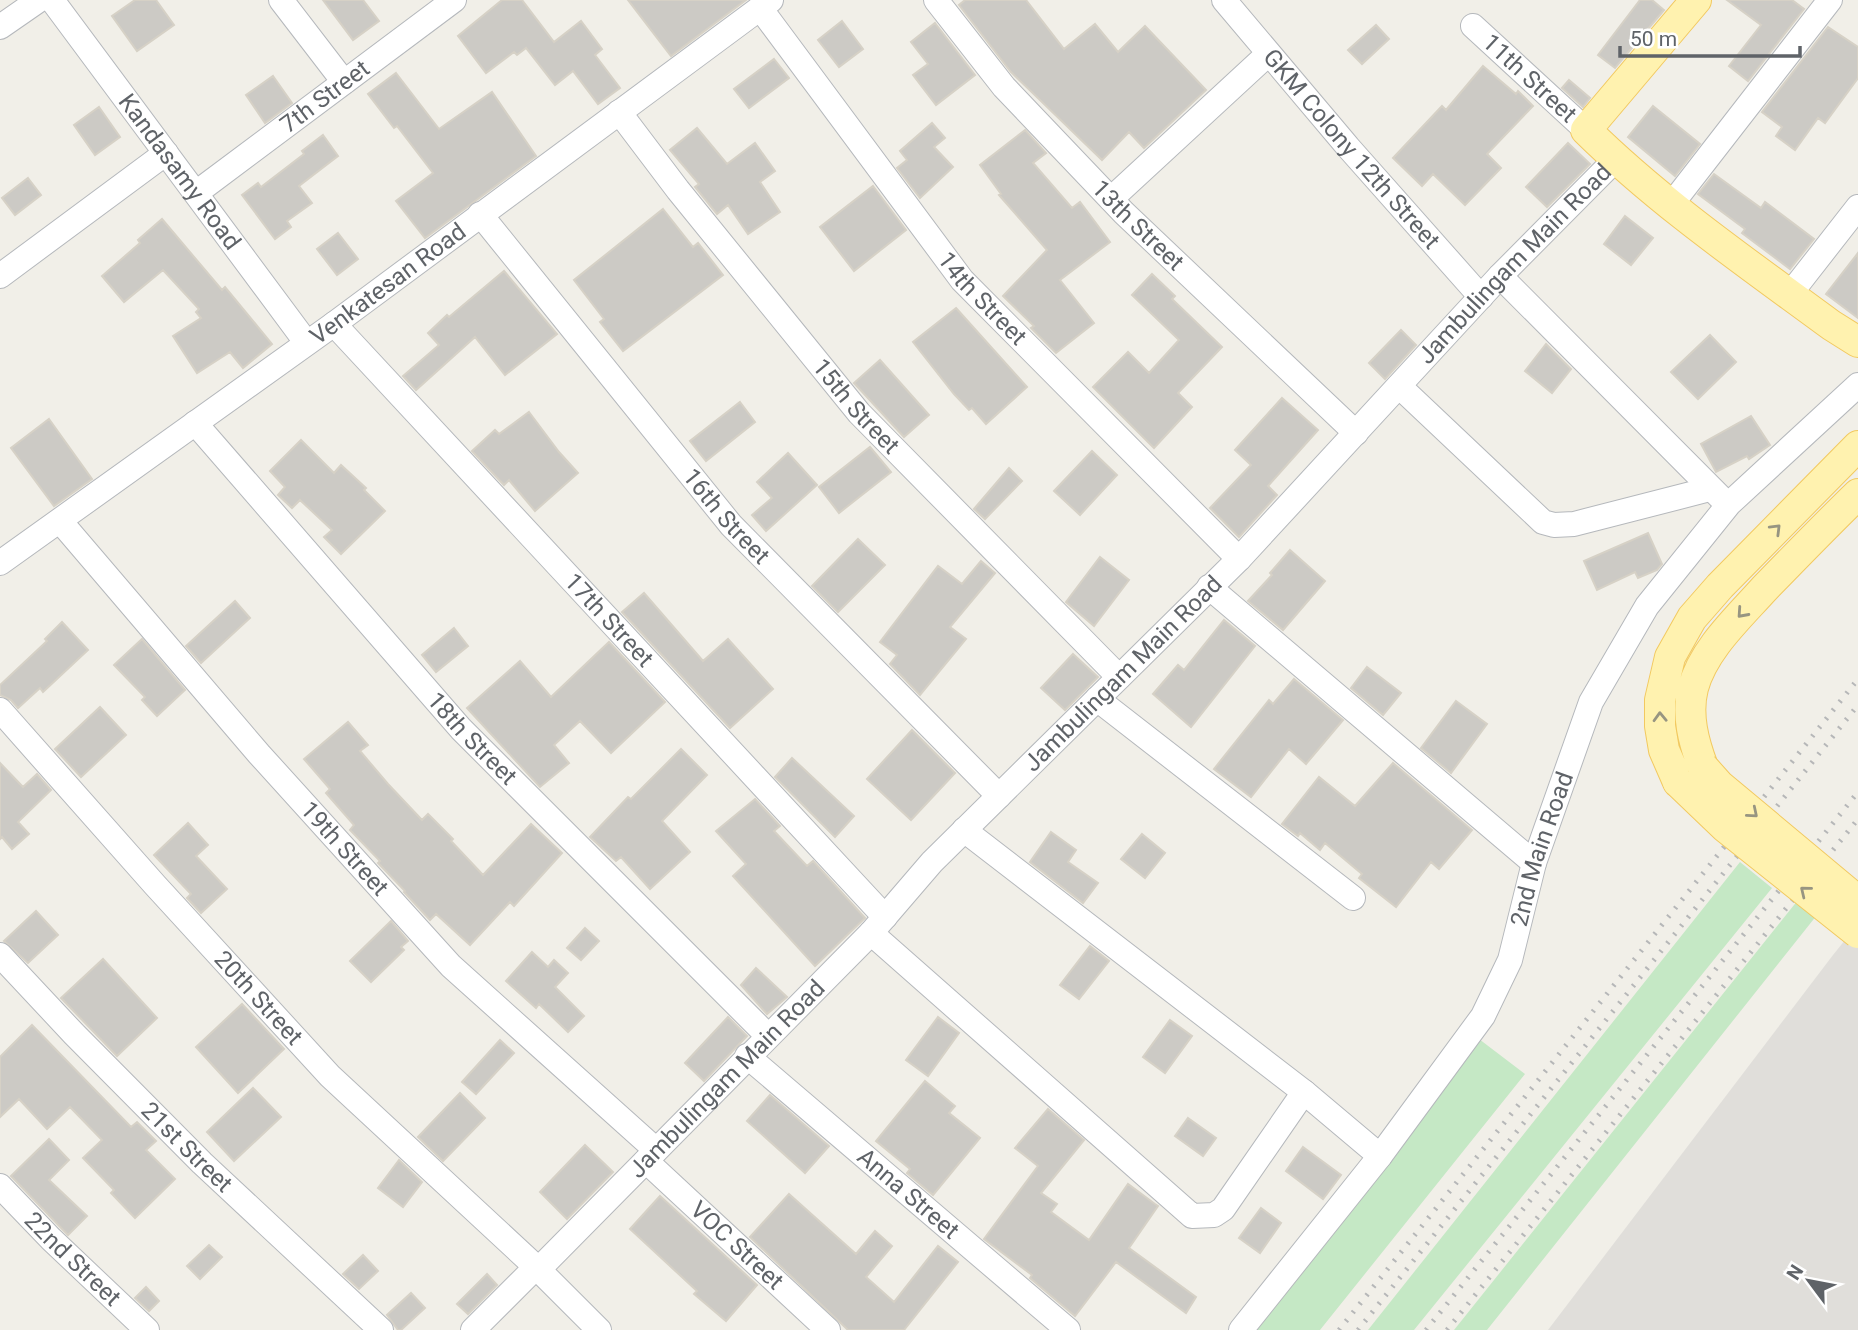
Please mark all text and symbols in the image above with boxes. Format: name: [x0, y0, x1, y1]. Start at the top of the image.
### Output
scale bar: [1620, 14, 1800, 58]
text: 50 m: [1630, 27, 1677, 51]
street label: 11th Street: [1477, 28, 1582, 128]
street label: GKM Colony 12th Street: [1257, 43, 1446, 255]
street label: 7th Street: [275, 54, 375, 139]
street label: Kandasamy Road: [113, 88, 247, 255]
street label: Jambulingam Main Road: [1412, 158, 1617, 370]
street label: 13th Street: [1086, 174, 1190, 276]
street label: Venkatesan Road: [305, 217, 471, 350]
street label: 14th Street: [932, 246, 1033, 351]
street label: 15th Street: [807, 353, 905, 460]
street label: 16th Street: [677, 463, 776, 570]
one-way arrow: [1767, 525, 1780, 538]
street label: 17th Street: [559, 567, 659, 673]
street label: Jambulingam Main Road: [1018, 570, 1228, 777]
one-way arrow: [1738, 605, 1751, 618]
street label: 18th Street: [421, 686, 523, 791]
one-way arrow: [1653, 711, 1668, 722]
street label: 2nd Main Road: [1505, 768, 1579, 929]
street label: 19th Street: [295, 796, 395, 902]
one-way arrow: [1744, 805, 1757, 817]
one-way arrow: [1800, 886, 1812, 899]
street label: 20th Street: [209, 945, 309, 1051]
street label: Jambulingam Main Road: [623, 974, 831, 1184]
street label: 21st Street: [136, 1096, 238, 1198]
street label: Anna Street: [852, 1143, 965, 1245]
street label: VOC Street: [685, 1195, 789, 1295]
street label: 22nd Street: [19, 1206, 127, 1312]
north arrow: [1774, 1246, 1844, 1316]
text: N: [1782, 1260, 1808, 1284]

